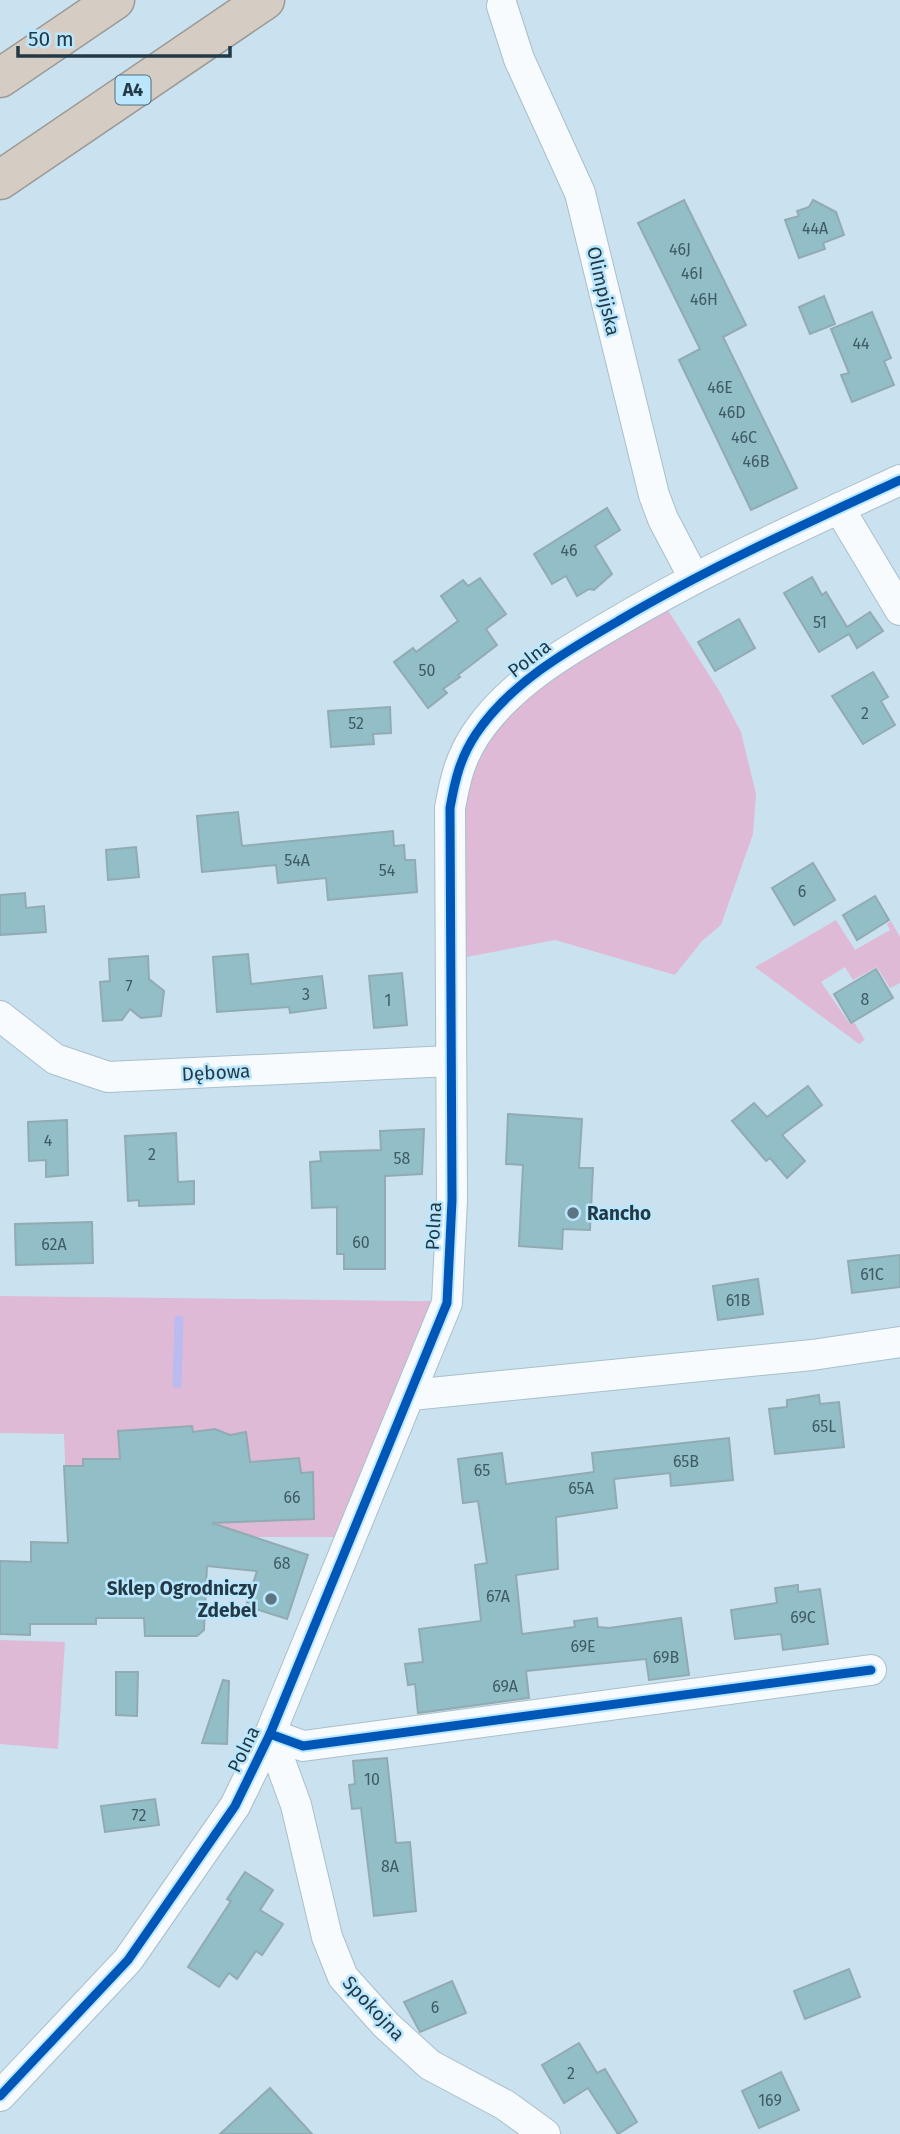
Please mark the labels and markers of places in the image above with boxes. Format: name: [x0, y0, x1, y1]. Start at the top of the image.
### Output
place label: Rancho: [587, 1202, 651, 1225]
marker: Rancho: [565, 1205, 581, 1221]
place label: Sklep Ogrodniczy Zdebel: [107, 1577, 257, 1622]
marker: Sklep Ogrodniczy Zdebel: [263, 1591, 279, 1607]

